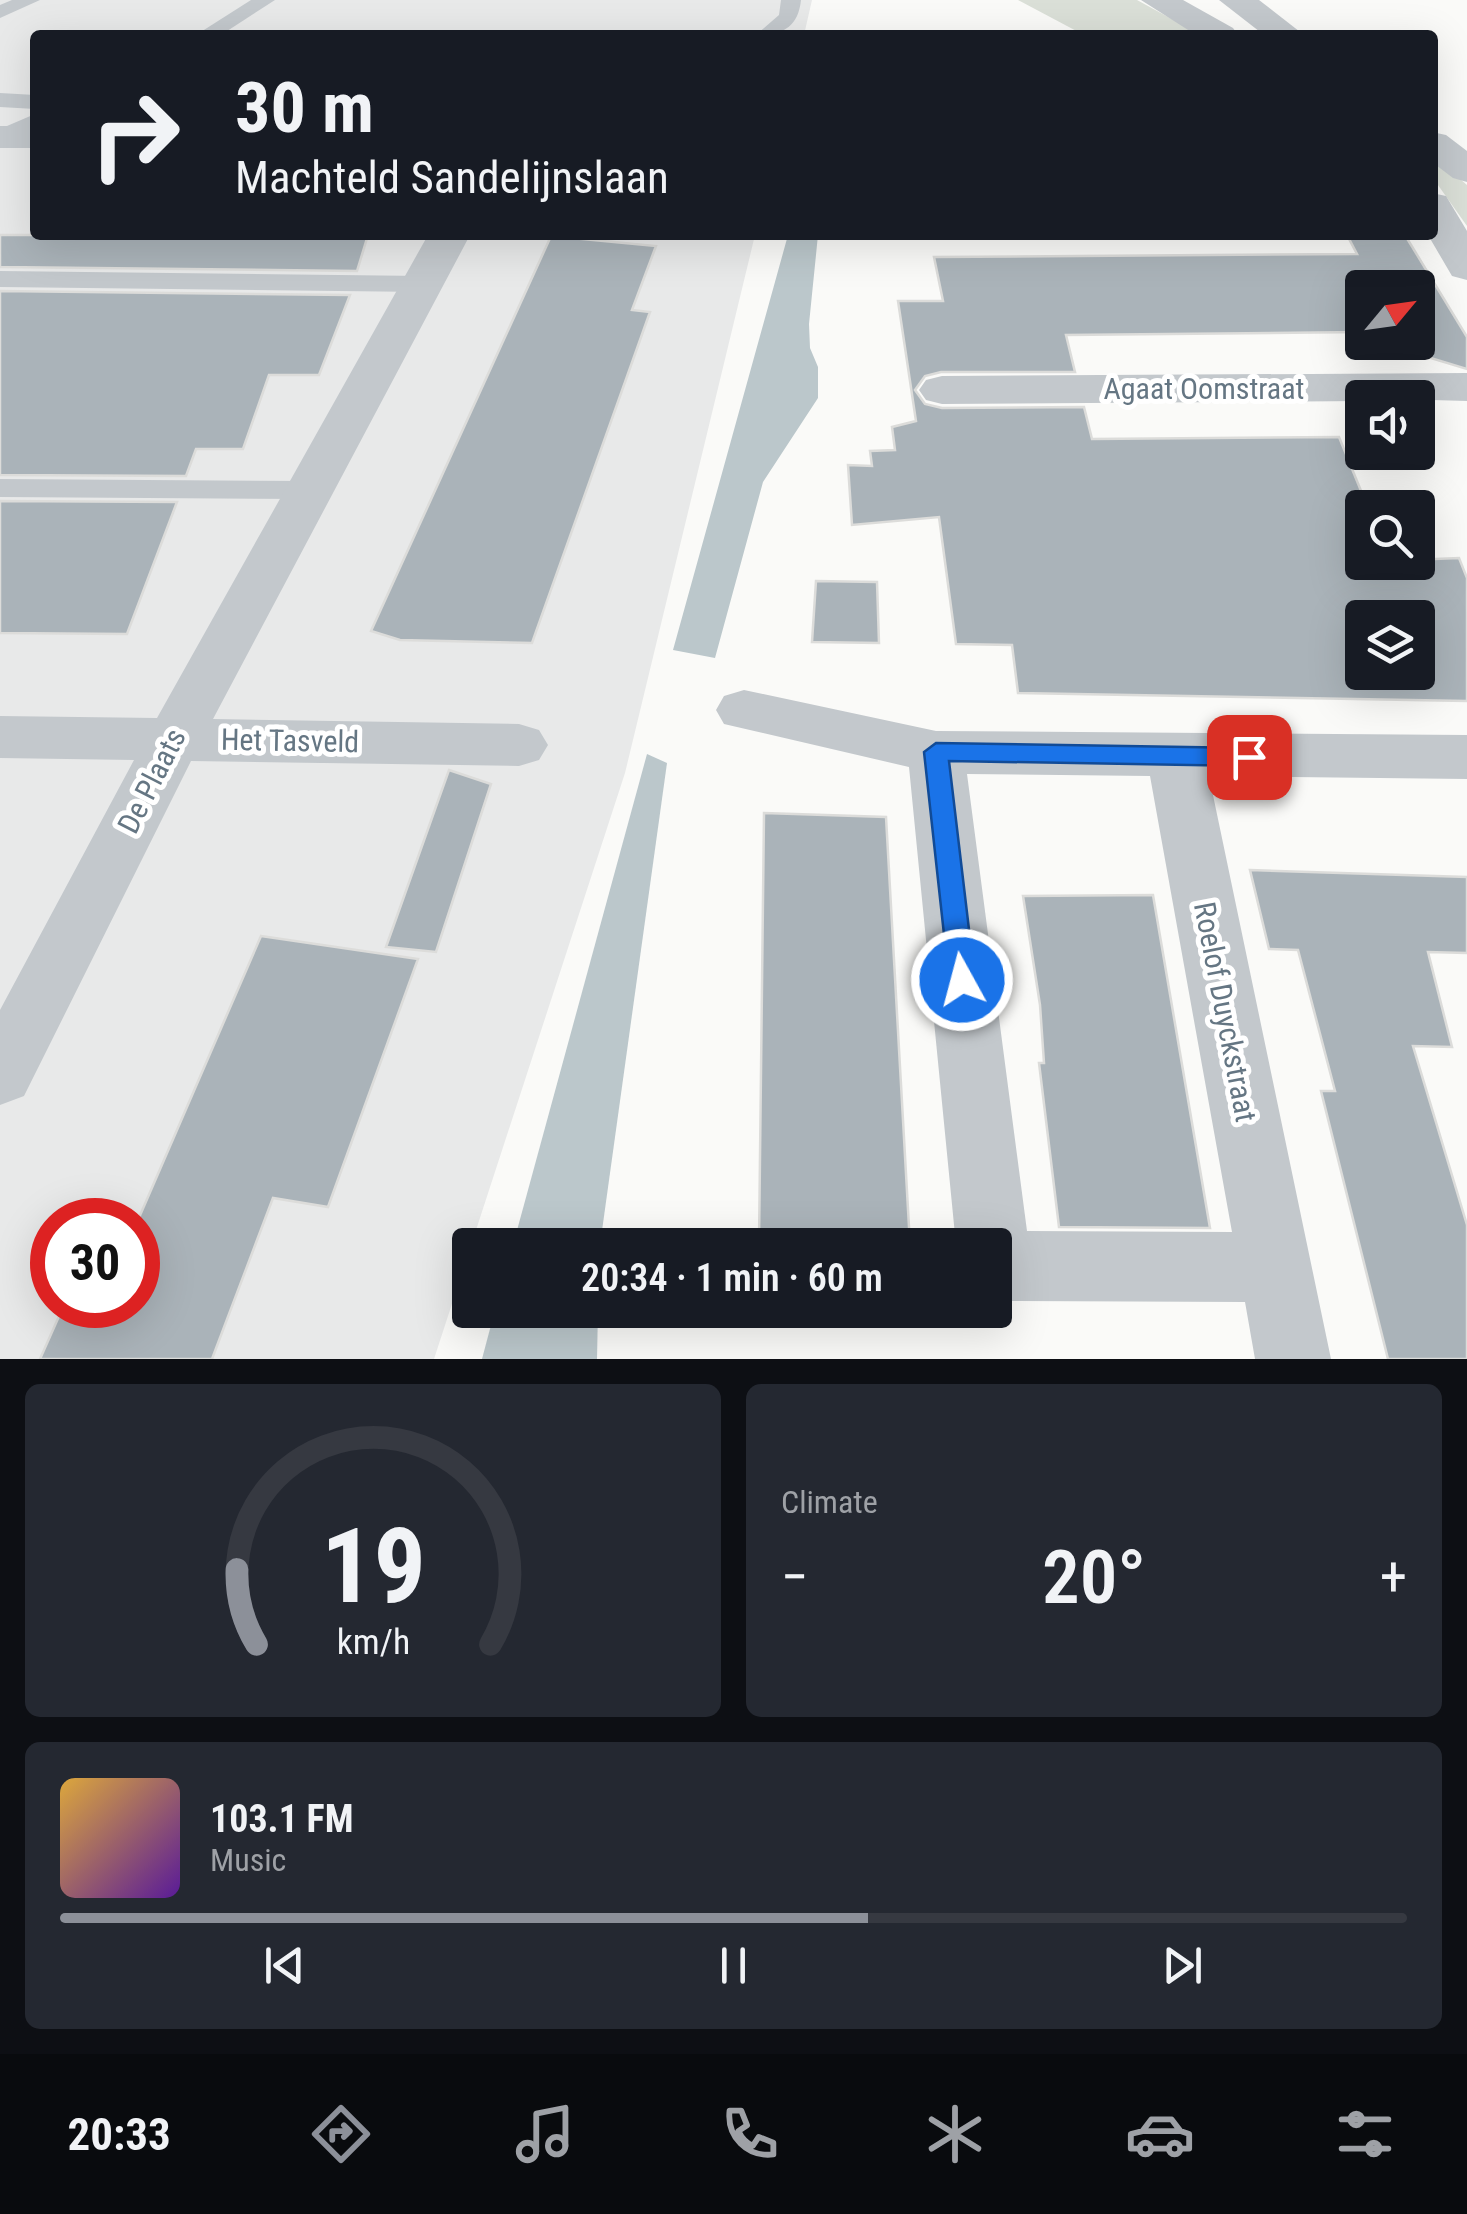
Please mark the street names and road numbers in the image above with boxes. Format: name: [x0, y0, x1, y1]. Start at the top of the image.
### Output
street label: Agaat Oomstraat: [1103, 371, 1305, 406]
street label: Het Tasveld: [221, 722, 359, 759]
street label: De Plaats: [110, 723, 193, 839]
street label: Roelof Duyckstraat: [1187, 899, 1264, 1125]

